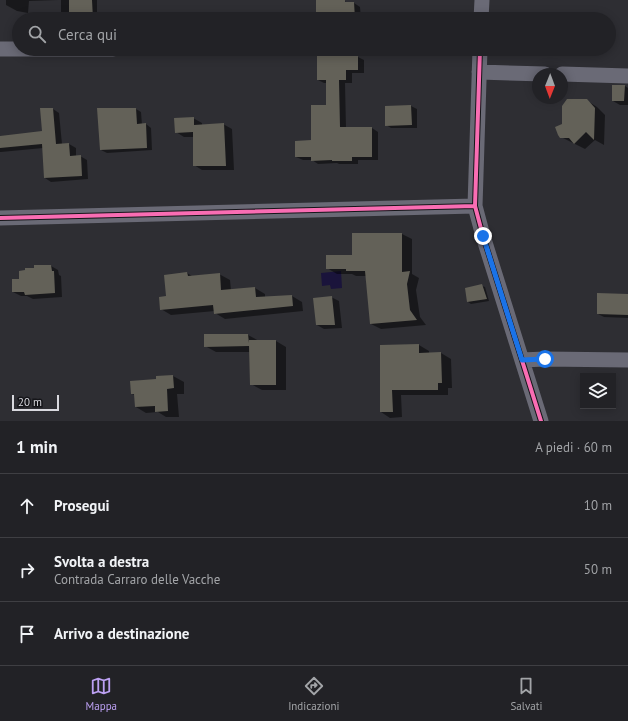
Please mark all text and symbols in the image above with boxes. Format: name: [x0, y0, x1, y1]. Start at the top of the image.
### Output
search box: [12, 12, 616, 56]
icon: search: [26, 23, 48, 45]
text: Cerca qui: [58, 25, 117, 44]
north arrow: [532, 68, 568, 104]
route end: [474, 227, 492, 245]
route start: [536, 350, 554, 368]
map controls: [580, 373, 616, 409]
button: layers: [580, 373, 616, 409]
scale bar: [12, 393, 59, 412]
text: 20 m: [18, 395, 42, 409]
text: 1 min: [16, 436, 57, 458]
text: A piedi · 60 m: [535, 439, 612, 456]
icon: ahead: [16, 495, 38, 517]
text: Prosegui: [54, 496, 110, 515]
text: 10 m: [584, 497, 612, 514]
text: Svolta a destra: [54, 552, 149, 571]
icon: right: [16, 559, 38, 581]
text: 50 m: [584, 561, 612, 578]
text: Contrada Carraro delle Vacche: [54, 571, 220, 588]
icon: arrive: [16, 623, 38, 645]
text: Arrivo a destinazione: [54, 624, 189, 643]
tab: Mappa: [86, 675, 117, 713]
tab: Indicazioni: [288, 675, 339, 713]
tab: Salvati: [510, 675, 542, 713]

